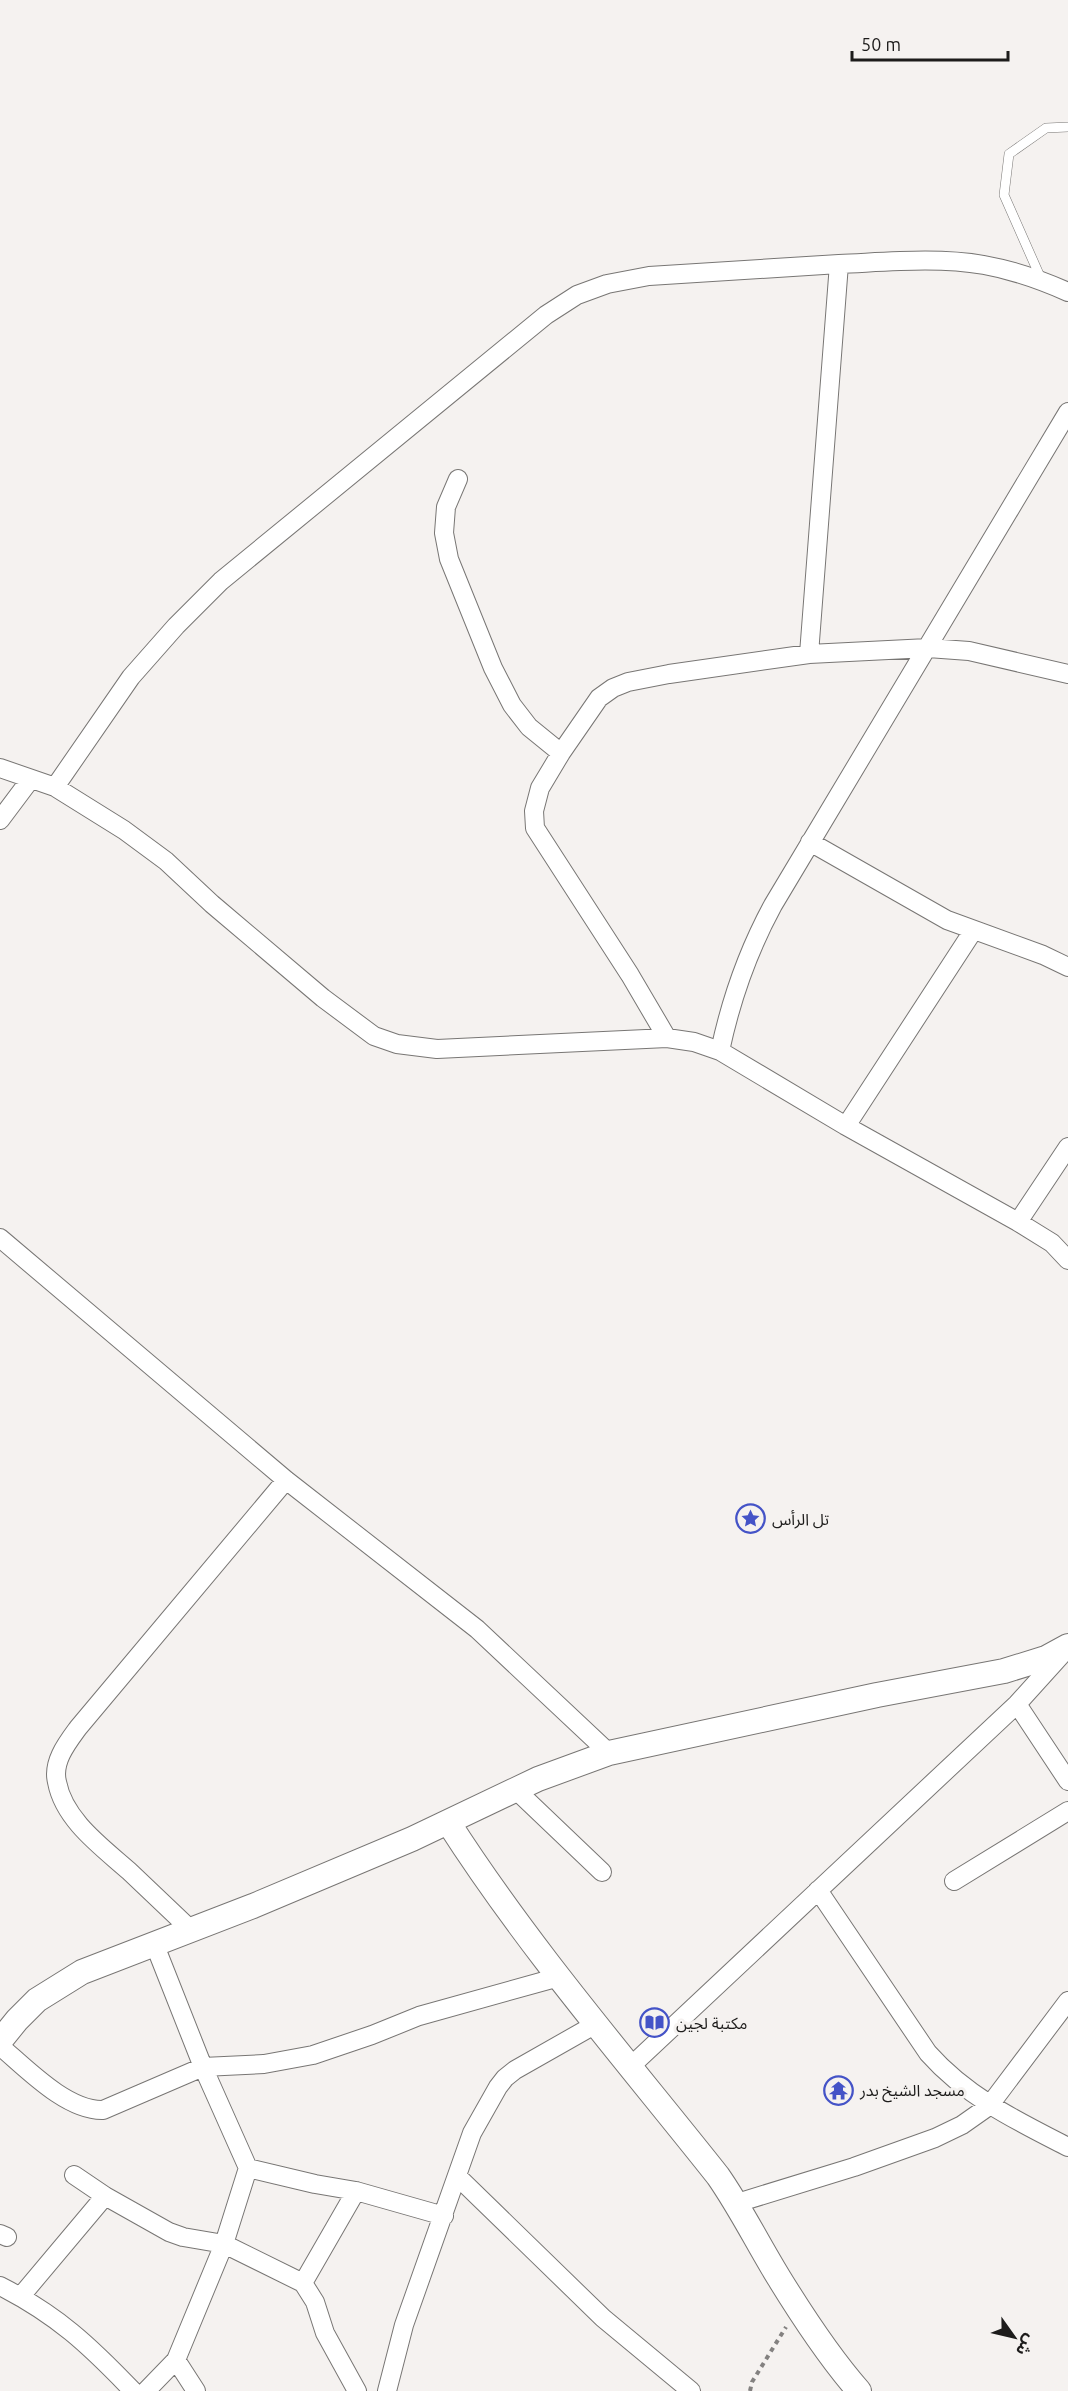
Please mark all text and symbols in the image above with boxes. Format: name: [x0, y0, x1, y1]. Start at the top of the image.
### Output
scale bar: [852, 24, 1008, 62]
text: 50 m: [861, 34, 901, 54]
place icon: تل الرأس: [735, 1503, 767, 1535]
place label: تل الرأس: [772, 1510, 829, 1529]
library icon: مكتبة لجين: [639, 2007, 671, 2039]
place label: مكتبة لجين: [676, 2014, 747, 2033]
temple icon: مسجد الشيخ بدر: [823, 2074, 855, 2106]
place label: مسجد الشيخ بدر: [859, 2081, 965, 2103]
north arrow: [984, 2307, 1044, 2367]
text: ش: [1012, 2331, 1040, 2360]

